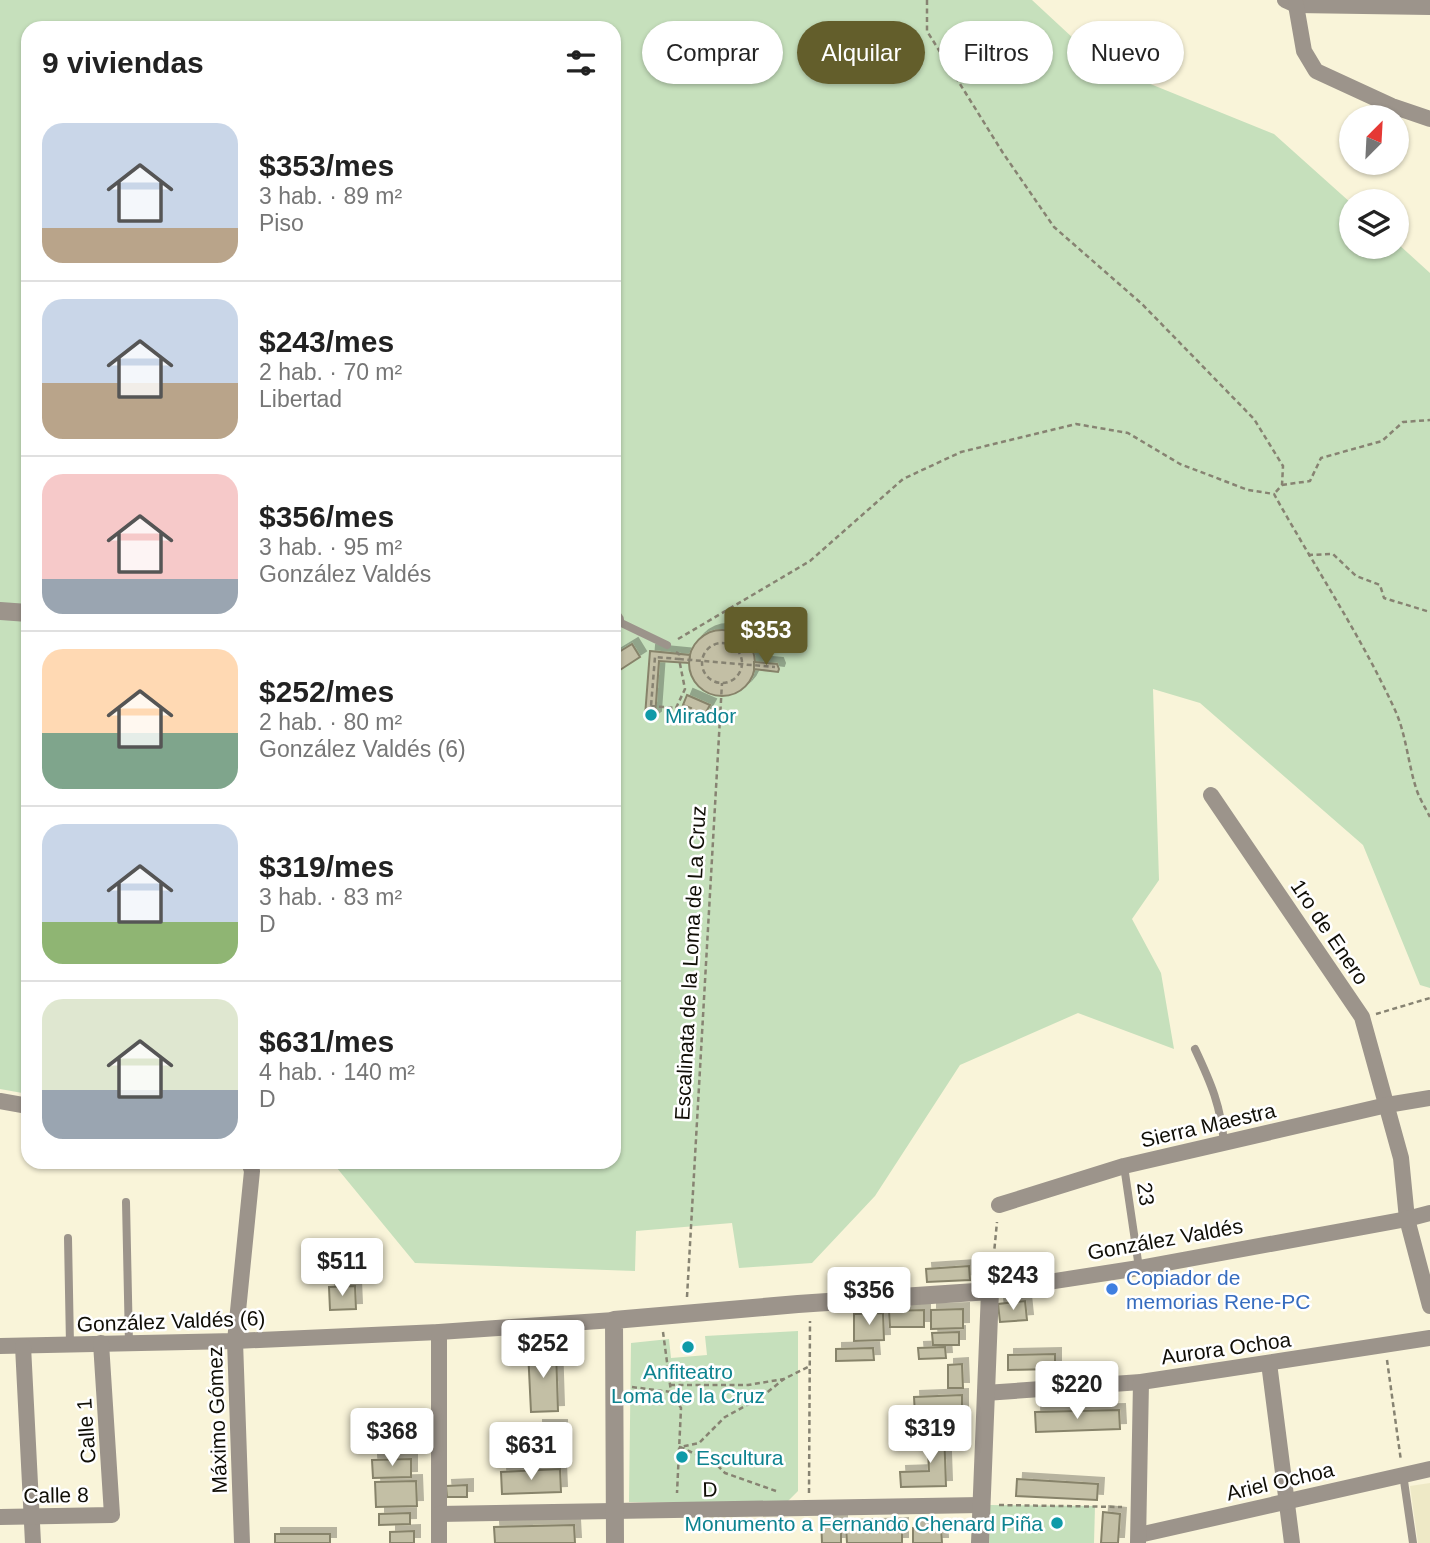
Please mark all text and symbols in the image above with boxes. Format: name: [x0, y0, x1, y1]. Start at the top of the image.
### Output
chip: Comprar: [642, 21, 783, 84]
chip: Alquilar: [797, 21, 925, 84]
chip: Filtros: [939, 21, 1053, 84]
chip: Nuevo: [1067, 21, 1184, 84]
icon: filters: [562, 44, 600, 82]
text: 9 viviendas: [42, 46, 204, 79]
north arrow: [1339, 105, 1409, 175]
map controls: [1339, 105, 1409, 259]
text: $353/mes: [259, 149, 394, 182]
icon: home: [98, 151, 182, 235]
text: 3 hab. · 89 m²: [259, 183, 402, 209]
button: layers: [1339, 189, 1409, 259]
text: Piso: [259, 210, 304, 236]
text: $243/mes: [259, 325, 394, 358]
icon: home: [98, 327, 182, 411]
text: 2 hab. · 70 m²: [259, 359, 402, 385]
text: Libertad: [259, 386, 342, 412]
text: $356/mes: [259, 500, 394, 533]
icon: home: [98, 502, 182, 586]
text: 3 hab. · 95 m²: [259, 534, 402, 560]
text: González Valdés: [259, 561, 431, 587]
pin: $353: [725, 608, 807, 667]
text: $353: [740, 617, 792, 643]
text: $252/mes: [259, 675, 394, 708]
icon: home: [98, 677, 182, 761]
place label: Mirador: [665, 704, 736, 727]
marker: Mirador: [643, 707, 659, 723]
text: 2 hab. · 80 m²: [259, 709, 402, 735]
text: González Valdés (6): [259, 736, 466, 762]
street label: Escalinata de la Loma de La Cruz: [670, 805, 710, 1121]
text: $319/mes: [259, 850, 394, 883]
icon: home: [98, 852, 182, 936]
street label: 1ro de Enero: [1287, 875, 1373, 989]
text: 3 hab. · 83 m²: [259, 884, 402, 910]
text: D: [259, 911, 276, 937]
text: $631/mes: [259, 1025, 394, 1058]
icon: home: [98, 1027, 182, 1111]
text: 4 hab. · 140 m²: [259, 1059, 415, 1085]
text: D: [259, 1086, 276, 1112]
street label: Sierra Maestra: [1138, 1098, 1278, 1152]
street label: 23: [1133, 1181, 1159, 1207]
street label: González Valdés: [1086, 1214, 1244, 1264]
pin: $511: [301, 1238, 383, 1298]
text: $511: [317, 1248, 367, 1274]
pin: $243: [972, 1252, 1054, 1312]
text: $243: [987, 1262, 1039, 1288]
place label: Copiador de memorias Rene-PC: [1126, 1266, 1310, 1313]
pin: $356: [828, 1268, 910, 1327]
text: $356: [843, 1277, 895, 1303]
marker: Copiador de memorias Rene-PC: [1104, 1281, 1120, 1297]
street label: González Valdés (6): [76, 1306, 266, 1336]
pin: $252: [502, 1320, 584, 1380]
street label: Aurora Ochoa: [1160, 1327, 1293, 1368]
text: $252: [517, 1330, 569, 1356]
marker: Anfiteatro Loma de la Cruz: [680, 1339, 696, 1355]
street label: Máximo Gómez: [203, 1346, 231, 1494]
place label: Anfiteatro Loma de la Cruz: [611, 1360, 765, 1407]
pin: $220: [1036, 1362, 1118, 1421]
text: $220: [1051, 1371, 1103, 1397]
street label: Calle 1: [72, 1398, 100, 1464]
pin: $319: [889, 1406, 971, 1465]
pin: $368: [351, 1408, 433, 1468]
text: $319: [904, 1415, 956, 1441]
text: $368: [366, 1418, 418, 1444]
pin: $631: [490, 1422, 572, 1482]
text: $631: [505, 1432, 557, 1458]
place label: Escultura: [696, 1446, 784, 1469]
marker: Escultura: [674, 1449, 690, 1465]
street label: Ariel Ochoa: [1224, 1457, 1336, 1505]
street label: D: [702, 1477, 718, 1501]
street label: Calle 8: [23, 1483, 89, 1507]
place label: Monumento a Fernando Chenard Piña: [685, 1512, 1043, 1535]
marker: Monumento a Fernando Chenard Piña: [1049, 1515, 1065, 1531]

